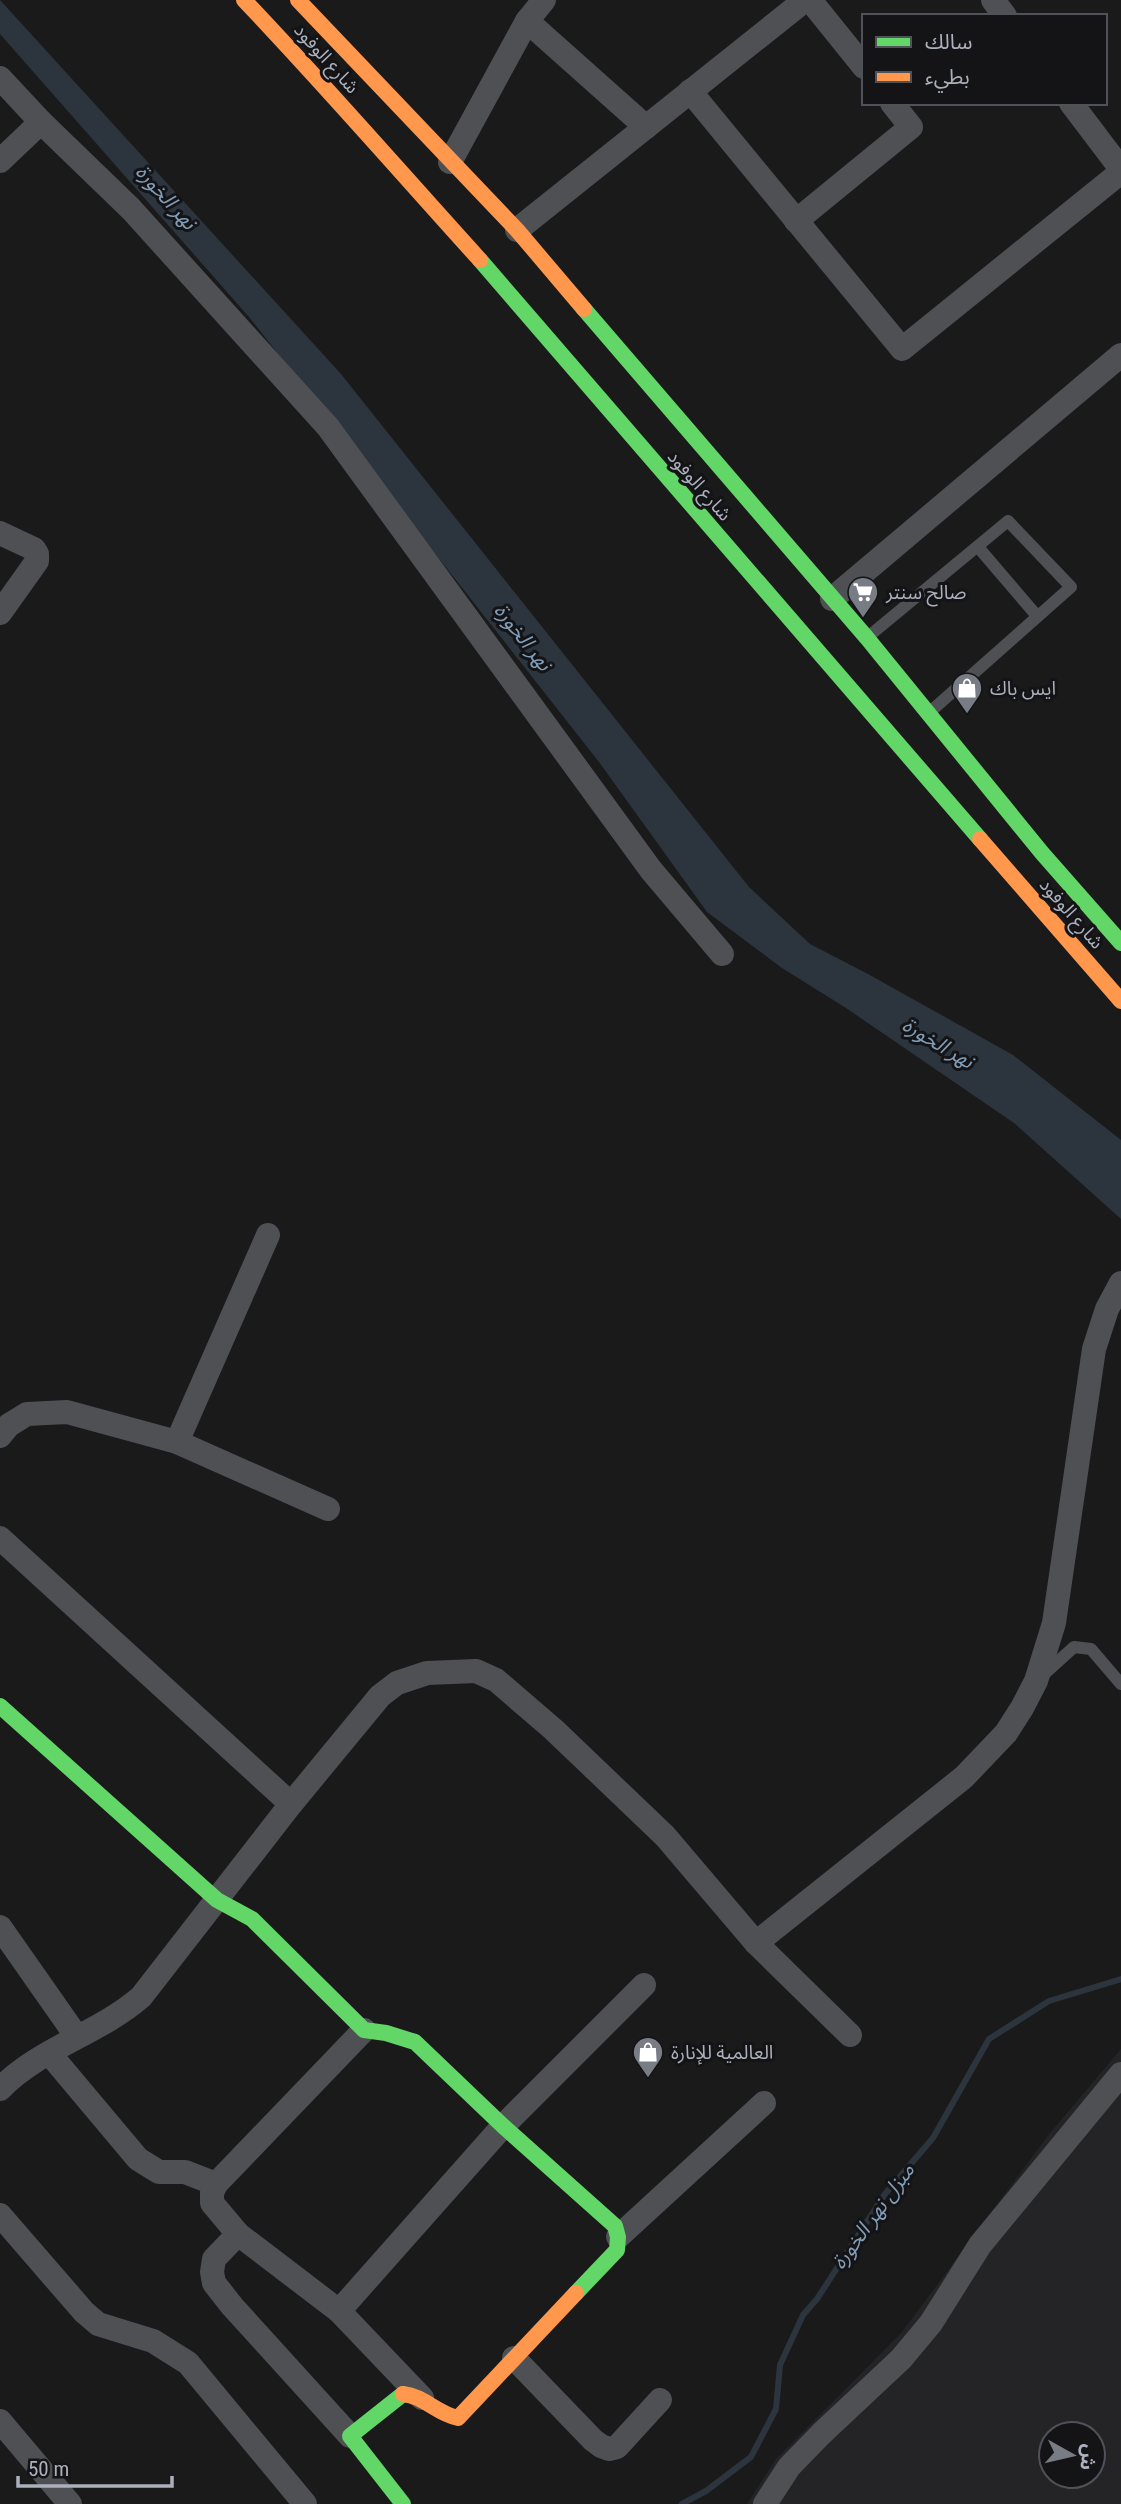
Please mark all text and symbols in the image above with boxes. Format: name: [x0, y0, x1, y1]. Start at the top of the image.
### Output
legend: [862, 14, 1107, 105]
street label: شارع الوفود: [288, 19, 364, 99]
text: سالك: [925, 30, 972, 54]
text: بطيء: [925, 65, 970, 93]
water label: نهر الخورة: [131, 160, 202, 235]
street label: شارع الوفود: [661, 445, 737, 527]
supermarket icon: صالح سنتر: [846, 575, 880, 619]
place label: صالح سنتر: [885, 581, 966, 607]
water label: نهر الخورة: [489, 599, 558, 676]
shop icon: ايس باك: [950, 671, 984, 715]
place label: ايس باك: [990, 677, 1056, 700]
street label: شارع الوفود: [1033, 873, 1109, 955]
water label: نهر الخورة: [898, 1012, 979, 1074]
shop icon: العالمية للإنارة: [631, 2035, 665, 2079]
place label: العالمية للإنارة: [671, 2041, 773, 2065]
water label: مبزل نهر الخورة: [827, 2159, 919, 2273]
north arrow: [1037, 2420, 1107, 2490]
text: ش: [1075, 2443, 1102, 2472]
scale bar: [18, 2444, 172, 2488]
text: 50 m: [28, 2457, 69, 2481]

